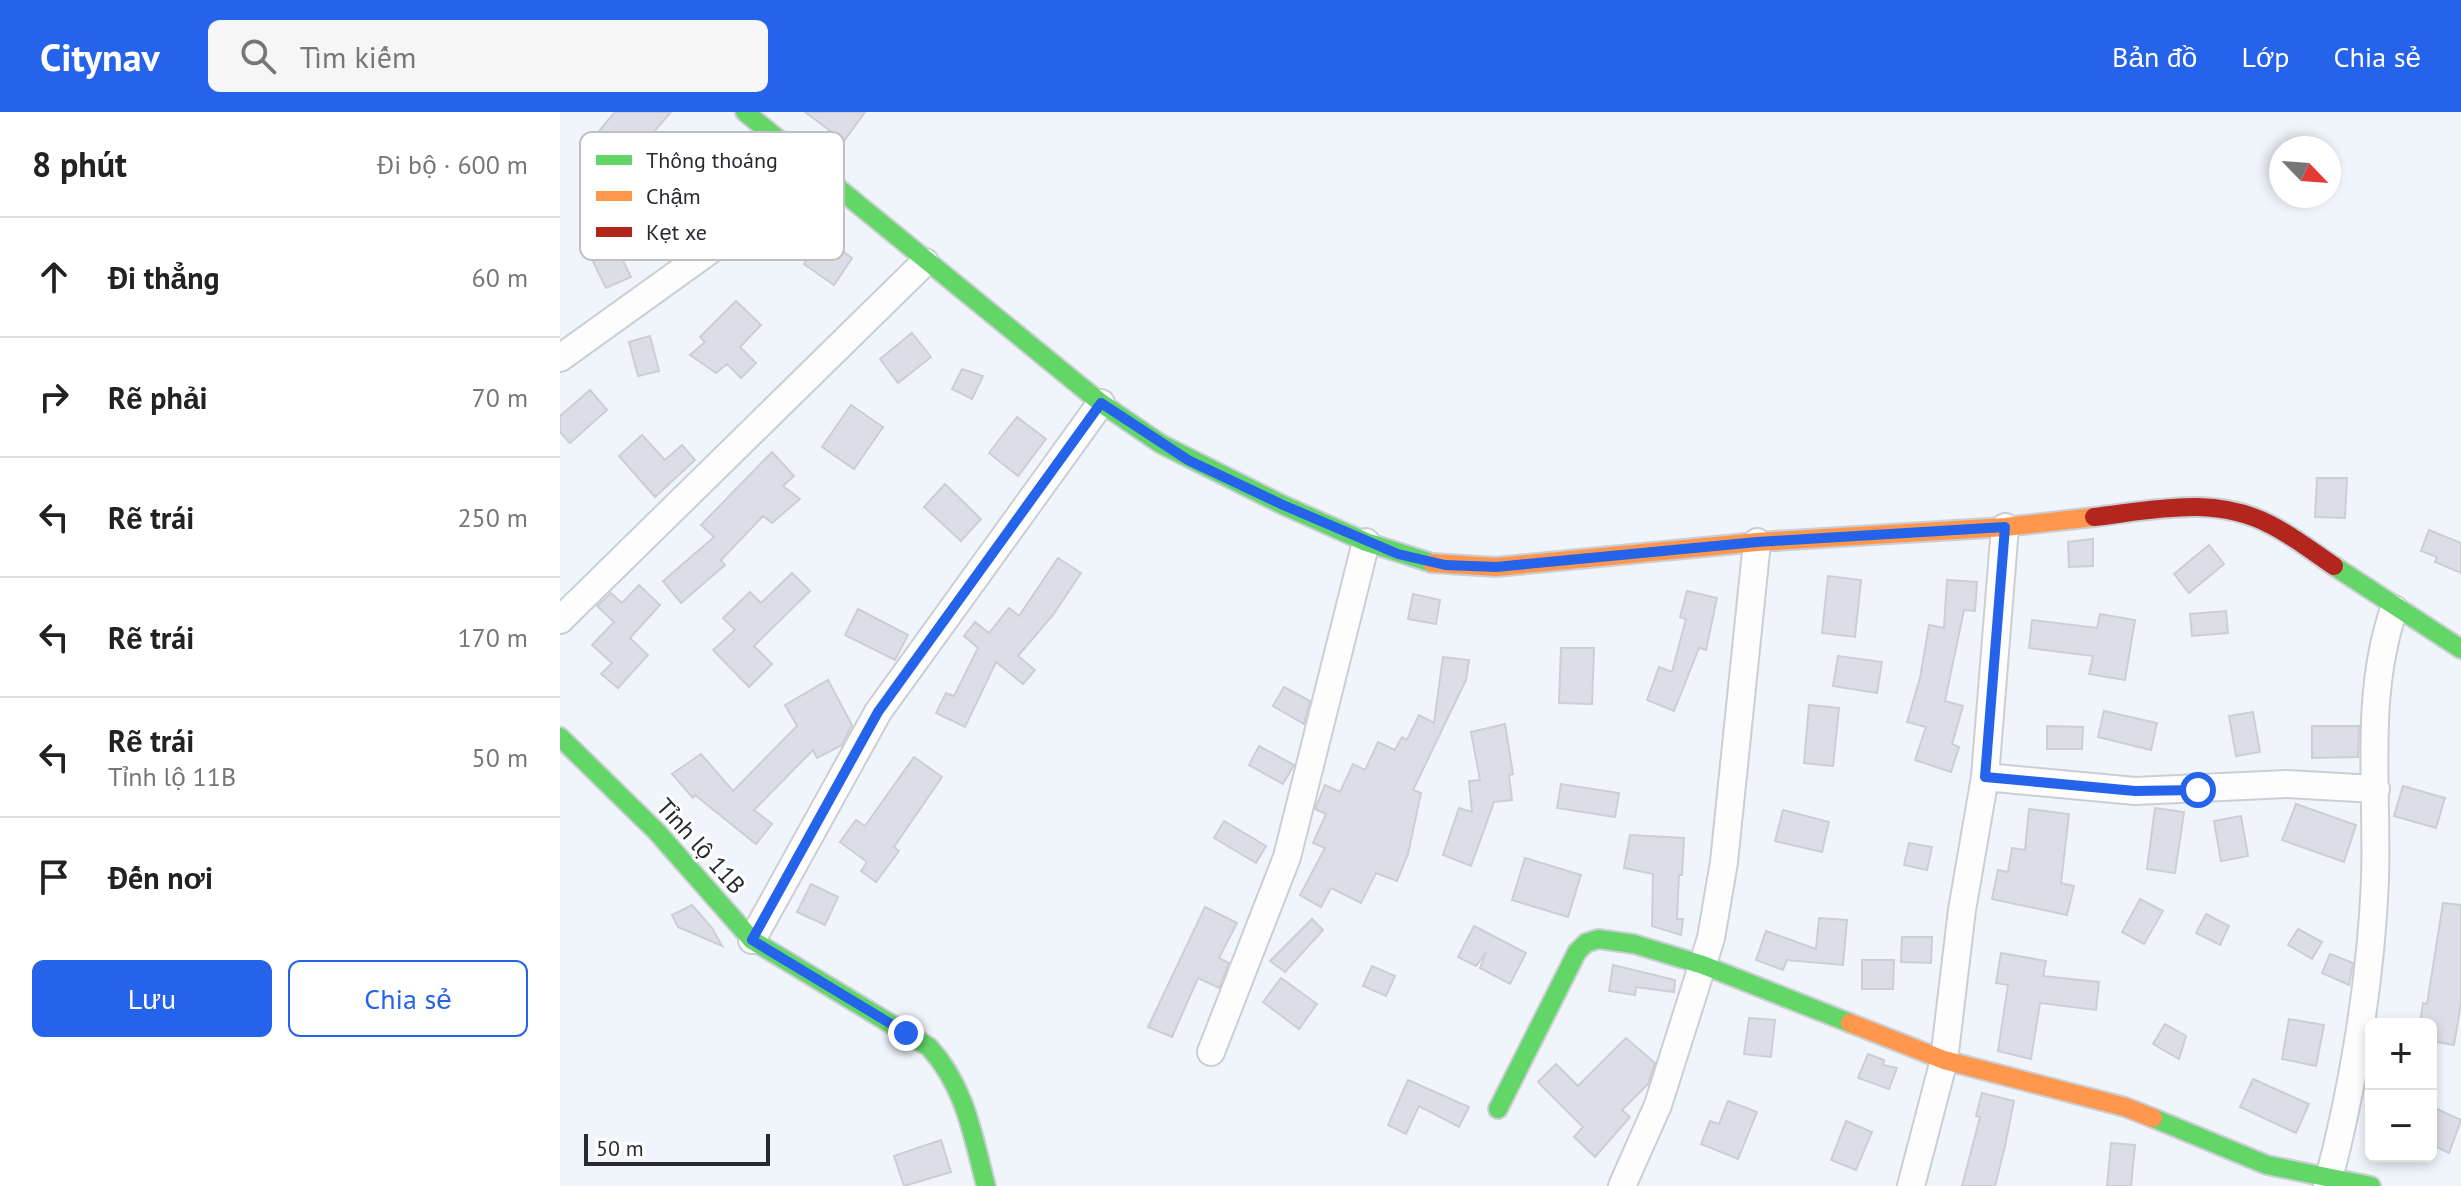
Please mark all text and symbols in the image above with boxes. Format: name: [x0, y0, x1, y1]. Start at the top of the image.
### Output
search box: [208, 20, 768, 92]
text: Citynav: [40, 32, 160, 81]
icon: search: [236, 34, 280, 78]
text: Tìm kiếm: [300, 37, 416, 76]
text: Bản đồ: [2112, 38, 2197, 75]
text: Lớp: [2241, 38, 2289, 75]
text: Chia sẻ: [2333, 38, 2421, 75]
legend: [580, 132, 844, 260]
north arrow: [2269, 136, 2341, 208]
text: 8 phút: [32, 142, 127, 186]
text: Thông thoáng: [646, 146, 778, 174]
text: Đi bộ · 600 m: [377, 148, 528, 181]
text: Chậm: [646, 182, 701, 210]
text: Kẹt xe: [646, 218, 707, 246]
icon: ahead: [32, 255, 76, 299]
text: Đi thẳng: [108, 258, 220, 297]
text: 60 m: [472, 261, 528, 294]
icon: right: [32, 375, 76, 419]
text: Rẽ phải: [108, 378, 208, 417]
text: 70 m: [472, 381, 528, 414]
icon: left: [32, 495, 76, 539]
text: Rẽ trái: [108, 498, 194, 537]
text: 250 m: [457, 501, 528, 534]
icon: left: [32, 615, 76, 659]
text: Rẽ trái: [108, 618, 194, 657]
text: 170 m: [457, 621, 528, 654]
text: Rẽ trái: [108, 721, 194, 760]
icon: left: [32, 735, 76, 779]
text: 50 m: [472, 741, 528, 774]
text: Tỉnh lộ 11B: [108, 760, 236, 793]
route start: [2180, 772, 2216, 808]
street label: Tỉnh lộ 11B: [650, 792, 752, 900]
icon: arrive: [32, 855, 76, 899]
text: Đến nơi: [108, 858, 213, 897]
button: Lưu: [32, 960, 272, 1037]
button: Chia sẻ: [288, 960, 528, 1037]
route end: [888, 1015, 924, 1051]
map controls: [2365, 1018, 2437, 1162]
button: +: [2365, 1018, 2437, 1090]
button: −: [2365, 1090, 2437, 1162]
scale bar: [584, 1130, 770, 1166]
text: 50 m: [596, 1134, 644, 1162]

